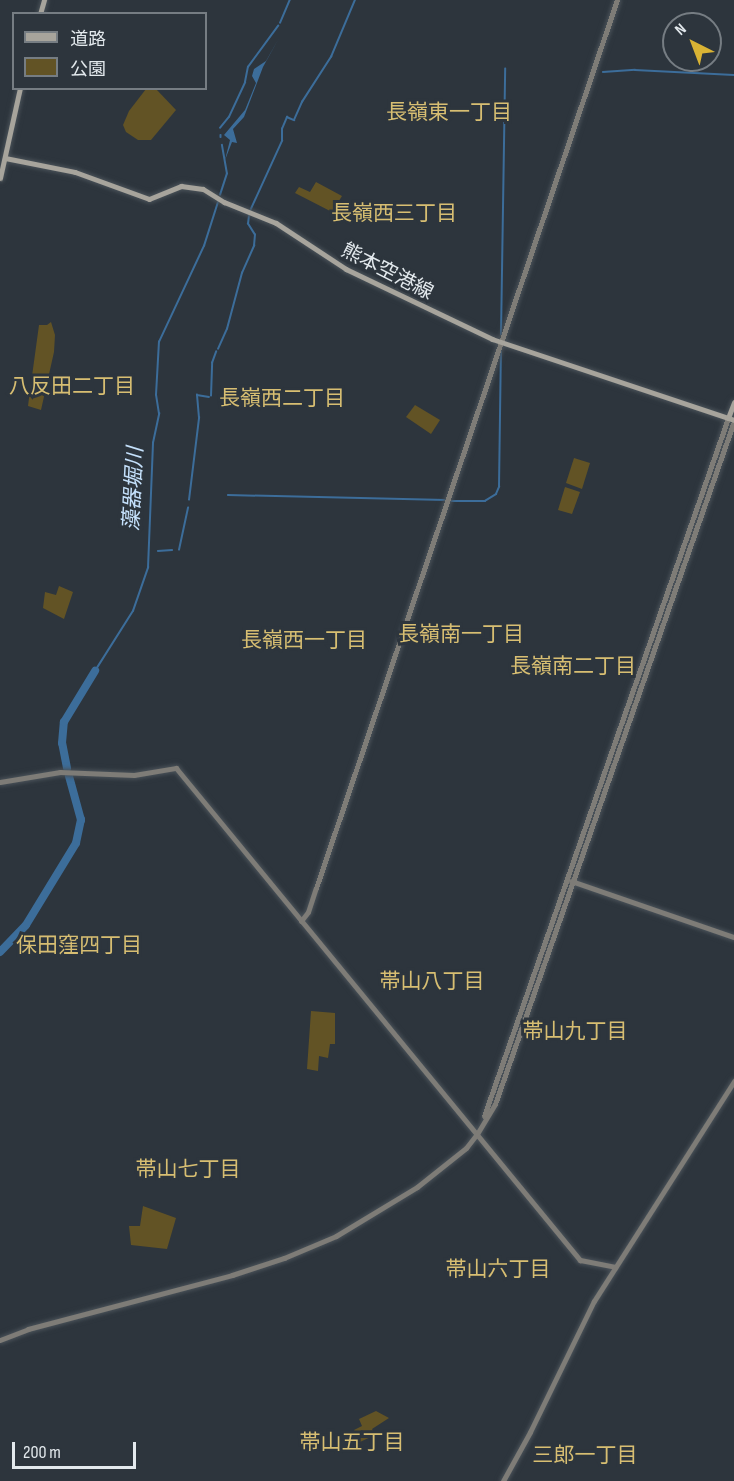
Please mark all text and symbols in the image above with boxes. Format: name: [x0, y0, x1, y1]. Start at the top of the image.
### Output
legend: [12, 12, 207, 90]
north arrow: [662, 12, 722, 72]
text: N: [671, 20, 690, 40]
text: 道路: [70, 29, 106, 50]
text: 公園: [70, 59, 106, 80]
district label: 長嶺東一丁目: [386, 100, 512, 126]
district label: 長嶺西三丁目: [331, 201, 457, 227]
street label: 熊本空港線: [337, 239, 437, 305]
district label: 八反田二丁目: [9, 374, 135, 400]
district label: 長嶺西二丁目: [219, 386, 345, 412]
water label: 藻器堀川: [119, 446, 149, 532]
district label: 長嶺南一丁目: [398, 622, 524, 648]
district label: 長嶺西一丁目: [241, 628, 367, 654]
district label: 長嶺南二丁目: [510, 654, 636, 680]
district label: 保田窪四丁目: [16, 933, 142, 959]
district label: 帯山八丁目: [380, 969, 484, 995]
district label: 帯山九丁目: [523, 1019, 627, 1045]
district label: 帯山七丁目: [136, 1157, 240, 1183]
district label: 帯山六丁目: [446, 1257, 550, 1283]
scale bar: [15, 1430, 140, 1468]
district label: 帯山五丁目: [300, 1430, 404, 1456]
text: 200 m: [23, 1442, 61, 1463]
district label: 三郎一丁目: [533, 1443, 637, 1469]

